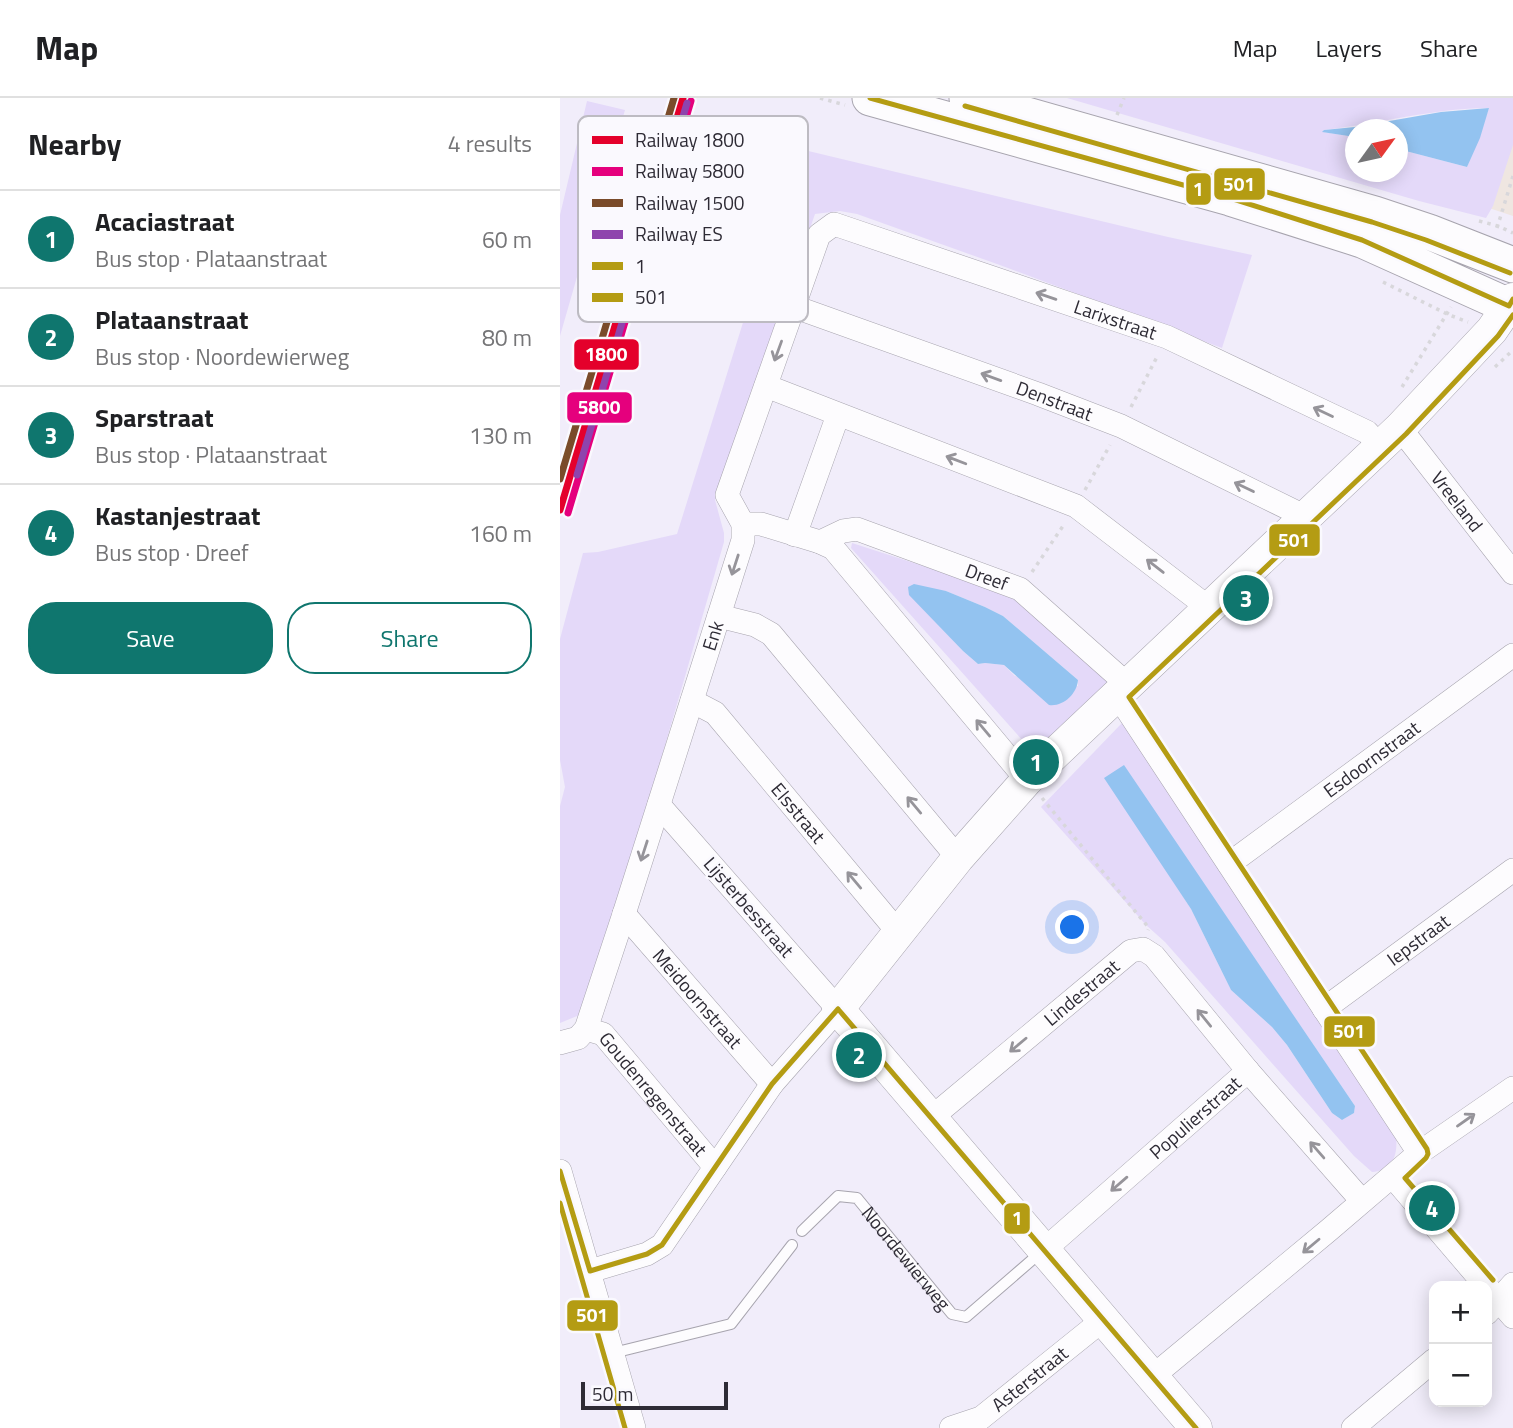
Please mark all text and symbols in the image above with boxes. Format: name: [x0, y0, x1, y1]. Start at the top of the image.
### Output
text: Map: [35, 23, 98, 73]
text: Map: [1233, 30, 1278, 66]
text: Layers: [1316, 30, 1382, 66]
text: Share: [1420, 30, 1478, 66]
legend: [578, 116, 808, 322]
north arrow: [1345, 119, 1408, 182]
text: Nearby: [28, 121, 121, 167]
text: Railway 1800: [635, 125, 745, 154]
text: 4 results: [448, 126, 532, 161]
text: Railway 5800: [635, 156, 745, 185]
line badge: 501: [1213, 167, 1266, 201]
text: 501: [1223, 169, 1255, 198]
line badge: 1: [1185, 172, 1212, 206]
text: 1: [1193, 174, 1203, 203]
text: Railway 1500: [635, 188, 745, 217]
text: Acaciastraat: [95, 202, 234, 241]
text: Railway ES: [635, 219, 723, 248]
text: 1: [45, 222, 57, 257]
text: 60 m: [482, 222, 532, 257]
text: Bus stop · Plataanstraat: [95, 241, 327, 276]
text: 1: [635, 251, 646, 280]
text: 501: [635, 282, 667, 311]
one-way arrow: [1035, 289, 1057, 301]
street label: Larixstraat: [1070, 292, 1161, 347]
text: Plataanstraat: [95, 300, 248, 339]
text: 2: [45, 320, 57, 355]
text: 80 m: [482, 320, 532, 355]
line badge: 1800: [573, 338, 640, 371]
text: Bus stop · Noordewierweg: [95, 339, 349, 374]
text: 1800: [585, 339, 628, 368]
one-way arrow: [771, 340, 784, 362]
one-way arrow: [980, 370, 1002, 382]
street label: Denstraat: [1013, 372, 1098, 428]
line badge: 5800: [566, 391, 633, 424]
text: 5800: [578, 392, 621, 421]
text: Sparstraat: [95, 398, 214, 437]
one-way arrow: [1313, 404, 1334, 417]
text: 3: [45, 418, 57, 453]
text: 130 m: [469, 418, 532, 453]
text: Bus stop · Plataanstraat: [95, 437, 327, 472]
one-way arrow: [946, 453, 968, 465]
street label: Vreeland: [1424, 464, 1491, 538]
one-way arrow: [1234, 480, 1255, 493]
text: Kastanjestraat: [95, 496, 260, 535]
text: 4: [45, 516, 57, 551]
text: 160 m: [469, 516, 532, 551]
line badge: 501: [1268, 523, 1321, 557]
text: 501: [1278, 525, 1310, 554]
text: Bus stop · Dreef: [95, 535, 249, 570]
one-way arrow: [728, 553, 741, 575]
street label: Dreef: [961, 555, 1013, 598]
one-way arrow: [1146, 559, 1164, 574]
pin: 3: [1223, 572, 1269, 624]
button: Save: [28, 602, 273, 674]
button: Share: [287, 602, 532, 674]
street label: Enk: [694, 617, 730, 654]
street label: Esdoornstraat: [1317, 713, 1426, 804]
one-way arrow: [975, 719, 991, 737]
pin: 1: [1013, 736, 1059, 788]
street label: Elsstraat: [765, 776, 833, 849]
one-way arrow: [906, 797, 922, 815]
one-way arrow: [637, 840, 649, 862]
street label: Lijsterbesstraat: [697, 850, 802, 964]
one-way arrow: [846, 871, 862, 889]
street label: Iepstraat: [1380, 906, 1456, 972]
your location: [1055, 910, 1089, 944]
street label: Meidoornstraat: [646, 942, 750, 1055]
street label: Lindestraat: [1037, 951, 1126, 1032]
one-way arrow: [1197, 1009, 1212, 1027]
line badge: 501: [1323, 1015, 1376, 1048]
text: 501: [1333, 1016, 1365, 1045]
street label: Goudenregenstraat: [593, 1025, 715, 1162]
pin: 2: [836, 1029, 882, 1081]
one-way arrow: [1009, 1037, 1027, 1053]
street label: Populierstraat: [1142, 1068, 1247, 1166]
one-way arrow: [1456, 1113, 1475, 1127]
one-way arrow: [1309, 1141, 1325, 1159]
one-way arrow: [1110, 1176, 1128, 1192]
pin: 4: [1409, 1182, 1455, 1234]
street label: Noordewierweg: [855, 1199, 958, 1316]
line badge: 1: [1003, 1202, 1031, 1235]
text: 1: [1012, 1203, 1022, 1232]
one-way arrow: [1302, 1238, 1320, 1254]
map controls: [1429, 1281, 1492, 1407]
button: +: [1429, 1281, 1492, 1344]
line badge: 501: [566, 1299, 619, 1332]
text: 501: [576, 1300, 608, 1329]
street label: Asterstraat: [985, 1339, 1074, 1418]
button: −: [1429, 1344, 1492, 1407]
scale bar: [581, 1379, 728, 1411]
text: 50 m: [592, 1379, 633, 1408]

